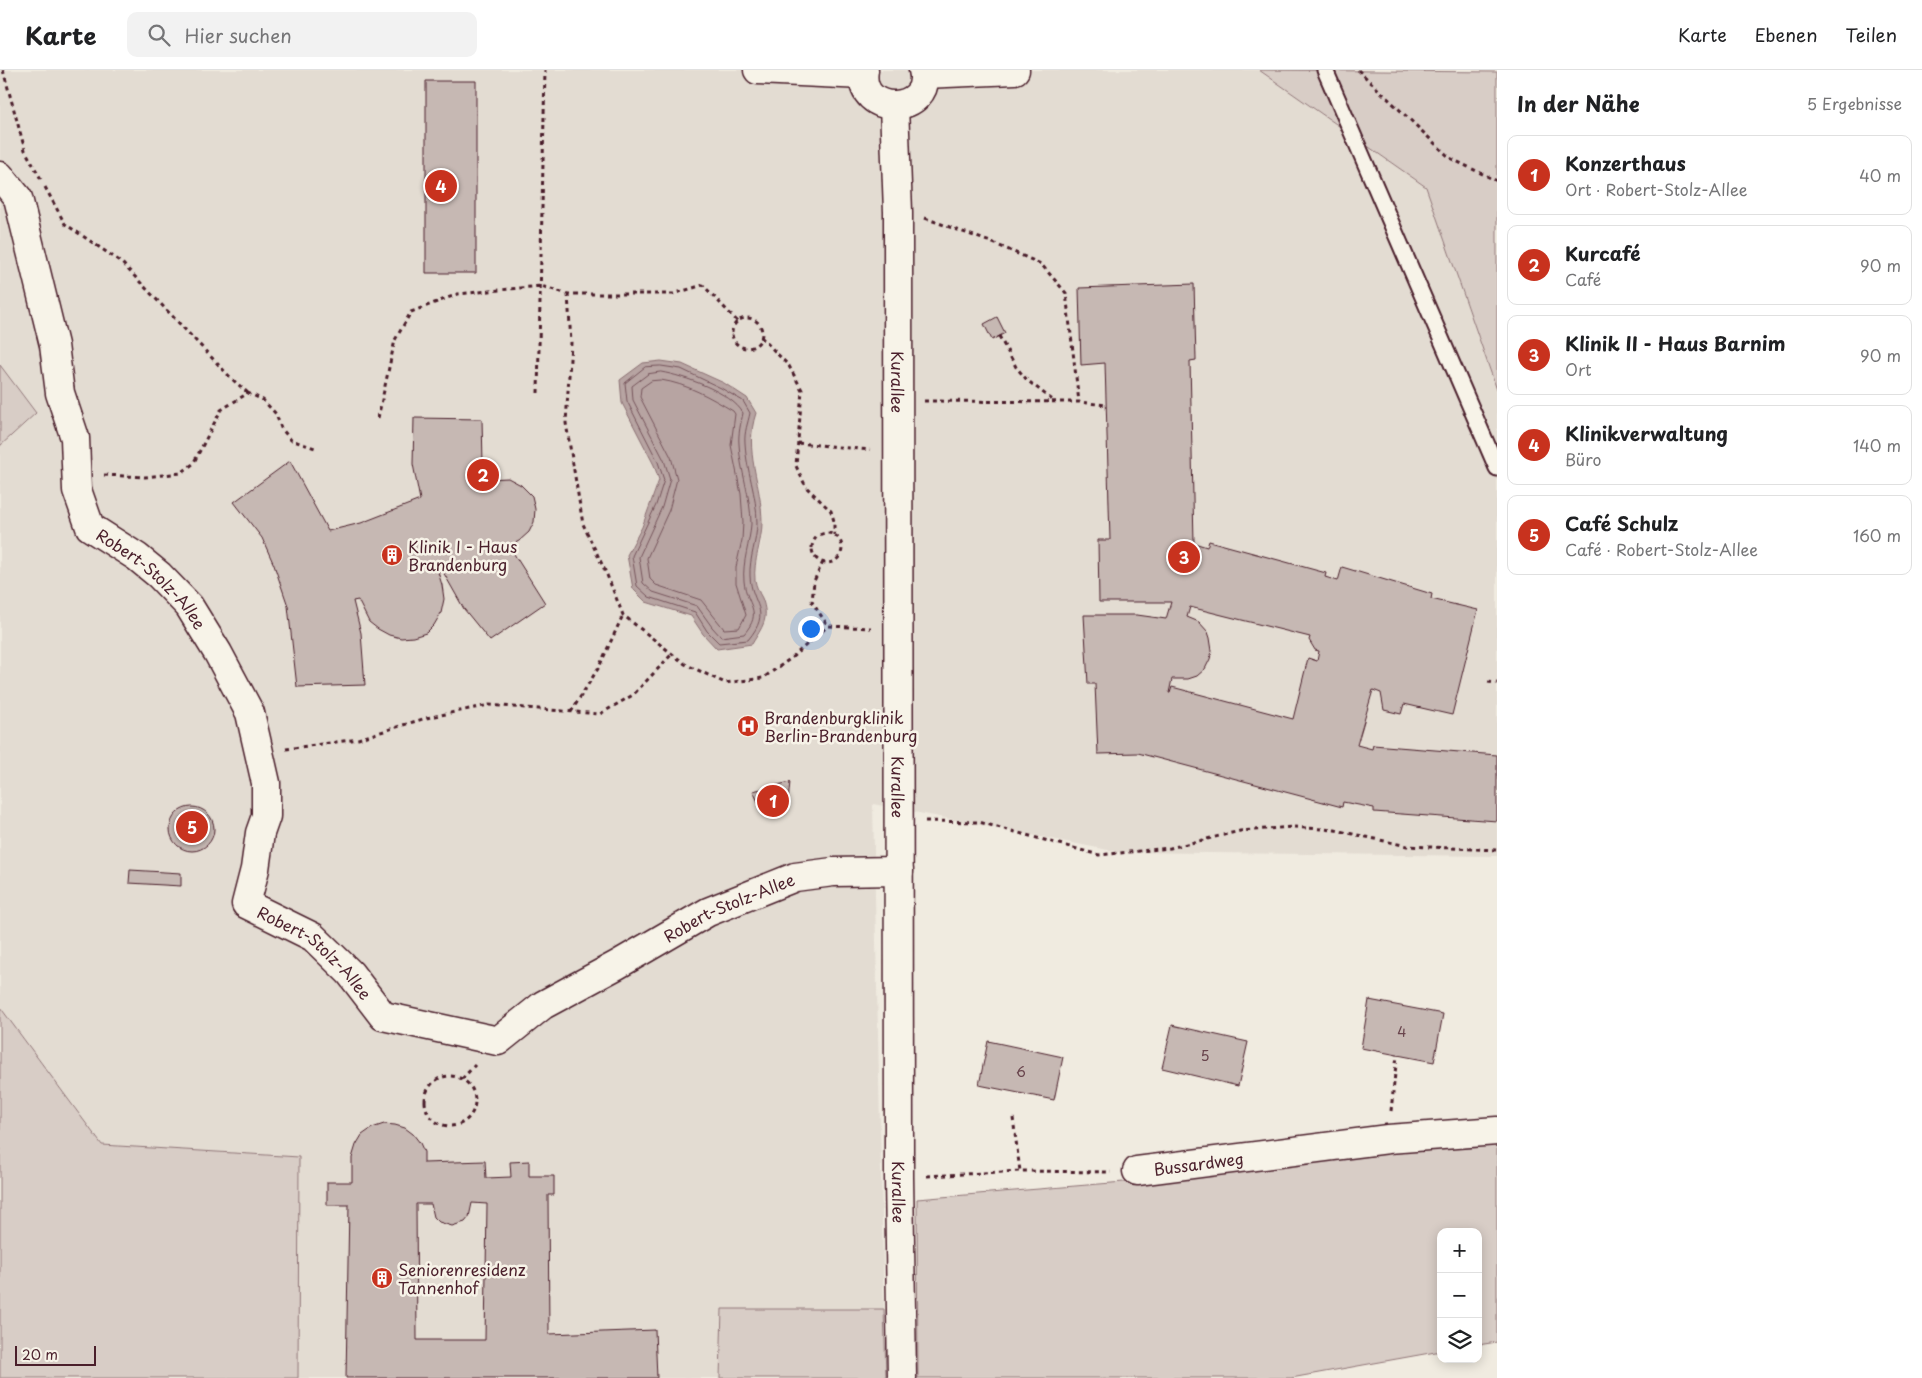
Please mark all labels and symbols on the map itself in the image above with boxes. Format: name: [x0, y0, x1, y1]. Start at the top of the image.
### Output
pin: 4: [425, 167, 457, 205]
street label: Kurallee: [886, 351, 910, 413]
pin: 2: [467, 456, 499, 494]
street label: Robert-Stolz-Allee: [92, 522, 212, 634]
place label: Klinik I - Haus Brandenburg: [408, 534, 517, 576]
pin: 3: [1168, 538, 1200, 576]
building icon: Klinik I - Haus Brandenburg: [380, 543, 404, 567]
your location: [798, 616, 824, 642]
place label: Brandenburgklinik Berlin-Brandenburg: [764, 705, 918, 747]
hospital icon: Brandenburgklinik Berlin-Brandenburg: [736, 714, 760, 738]
street label: Kurallee: [887, 756, 911, 818]
pin: 1: [757, 782, 789, 820]
pin: 5: [176, 808, 208, 846]
street label: Robert-Stolz-Allee: [659, 866, 798, 948]
street label: Robert-Stolz-Allee: [253, 900, 378, 1004]
house number: 4: [1397, 1021, 1407, 1042]
house number: 5: [1200, 1045, 1210, 1066]
house number: 6: [1016, 1061, 1026, 1082]
street label: Bussardweg: [1152, 1146, 1245, 1181]
street label: Kurallee: [887, 1161, 912, 1223]
place label: Seniorenresidenz Tannenhof: [398, 1257, 526, 1299]
building icon: Seniorenresidenz Tannenhof: [370, 1266, 394, 1290]
scale bar: [15, 1343, 96, 1366]

